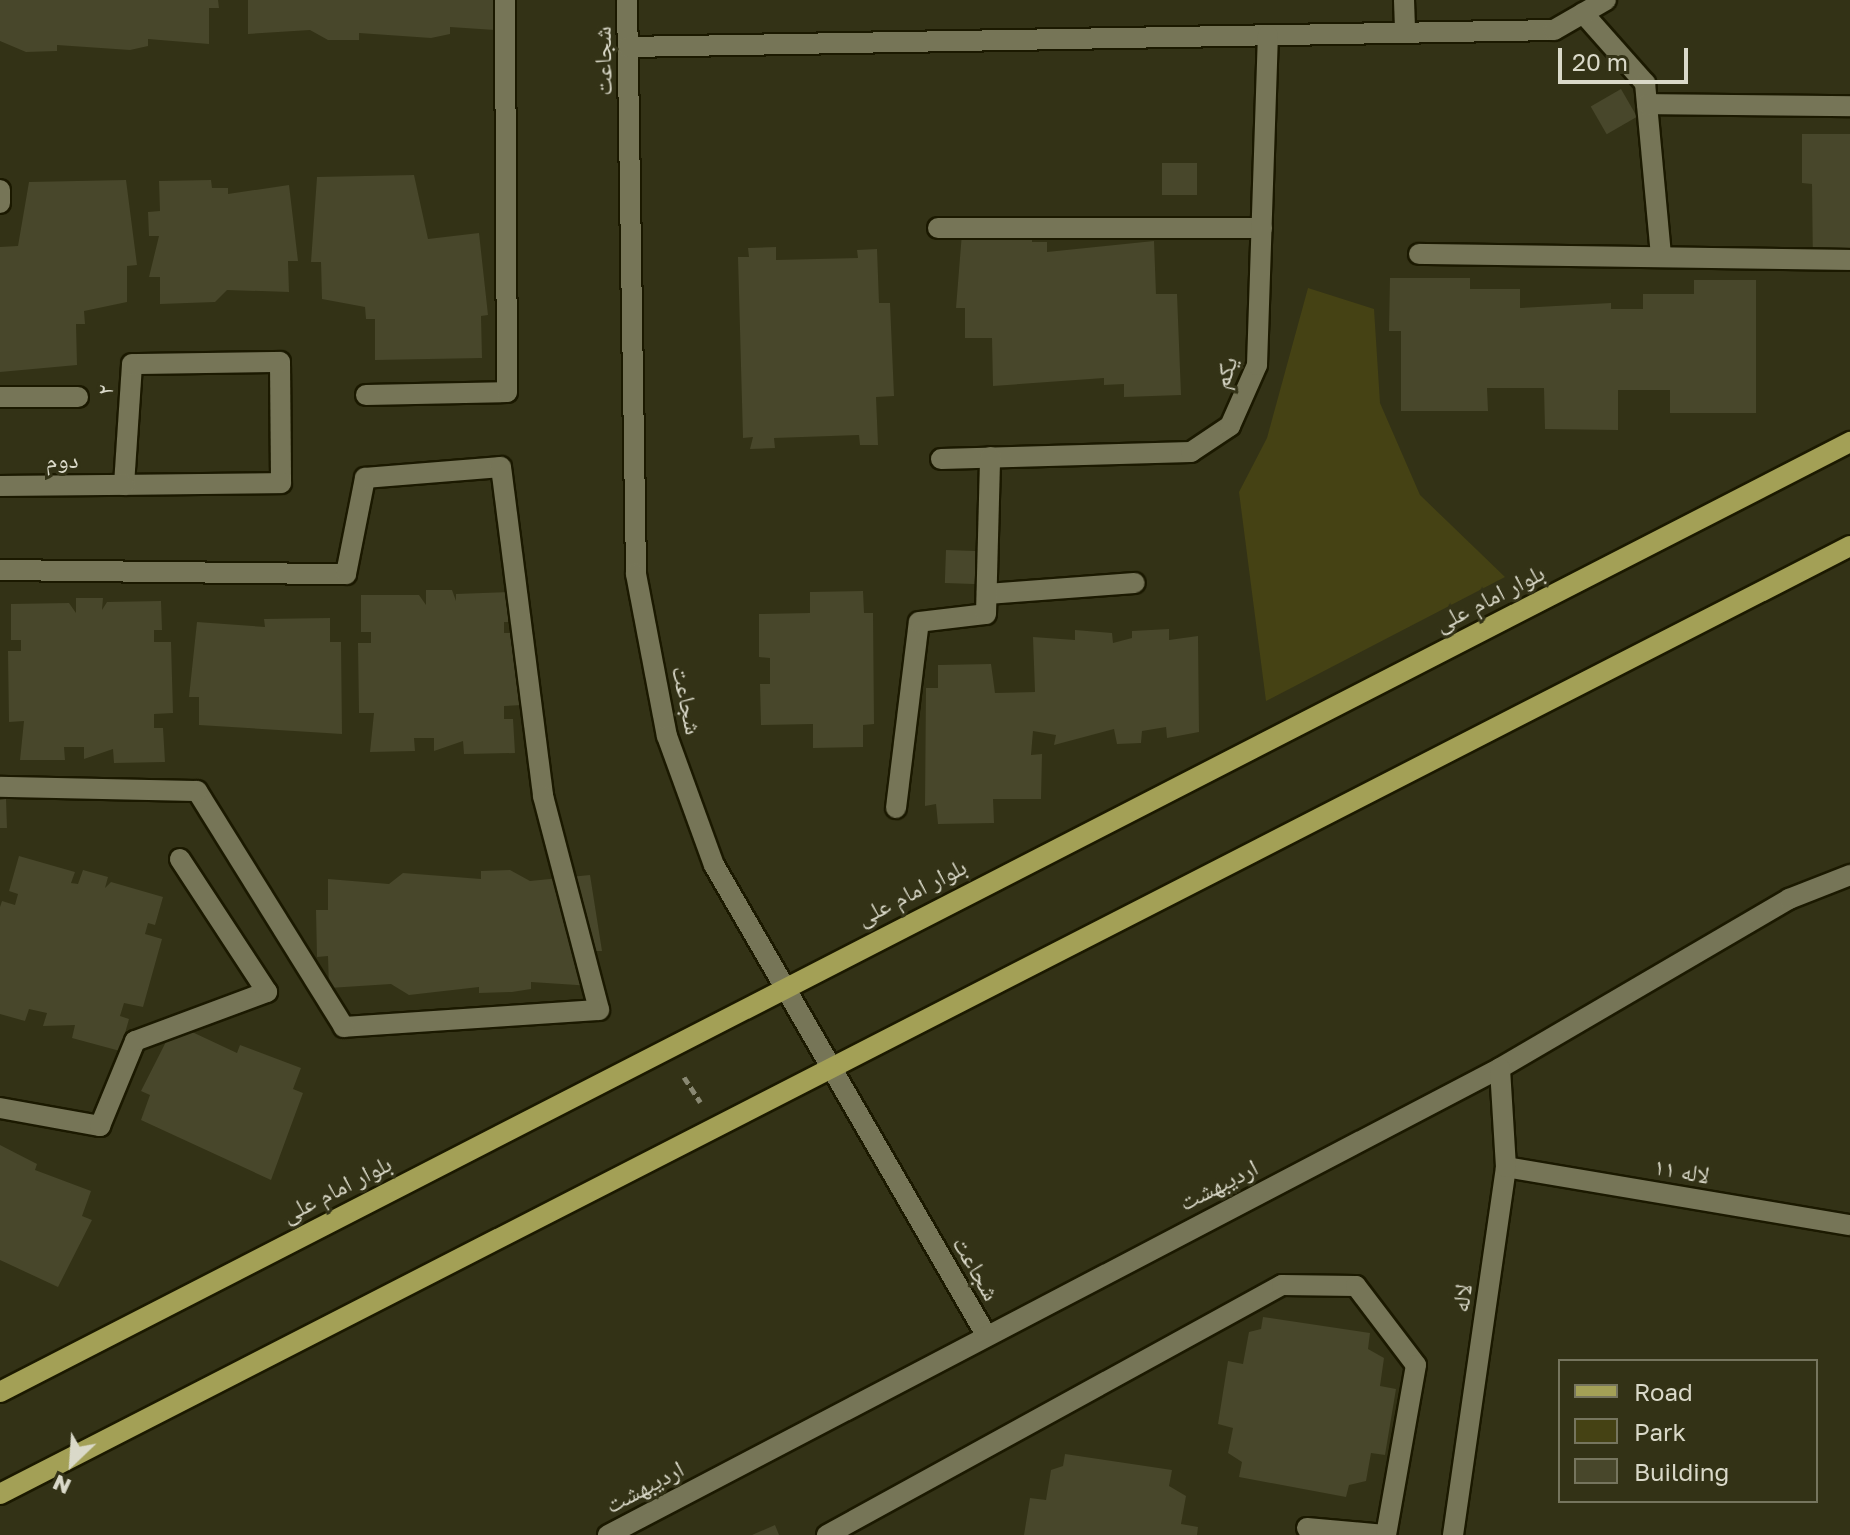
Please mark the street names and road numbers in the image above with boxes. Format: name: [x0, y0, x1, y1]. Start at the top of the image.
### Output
street label: شجاعت: [587, 26, 617, 96]
street label: یکم: [1205, 352, 1243, 392]
street label: ۲: [89, 384, 119, 396]
street label: دوم: [45, 444, 79, 474]
street label: بلوار امام علی: [1429, 557, 1549, 637]
street label: شجاعت: [667, 663, 709, 737]
street label: بلوار امام علی: [851, 851, 971, 931]
street label: بلوار امام علی: [276, 1148, 396, 1228]
street label: لاله ۱۱: [1652, 1151, 1712, 1189]
street label: اردیبهشت: [1174, 1152, 1262, 1216]
street label: شجاعت: [947, 1231, 1007, 1305]
street label: لاله: [1445, 1282, 1477, 1314]
street label: اردیبهشت: [600, 1453, 688, 1519]

